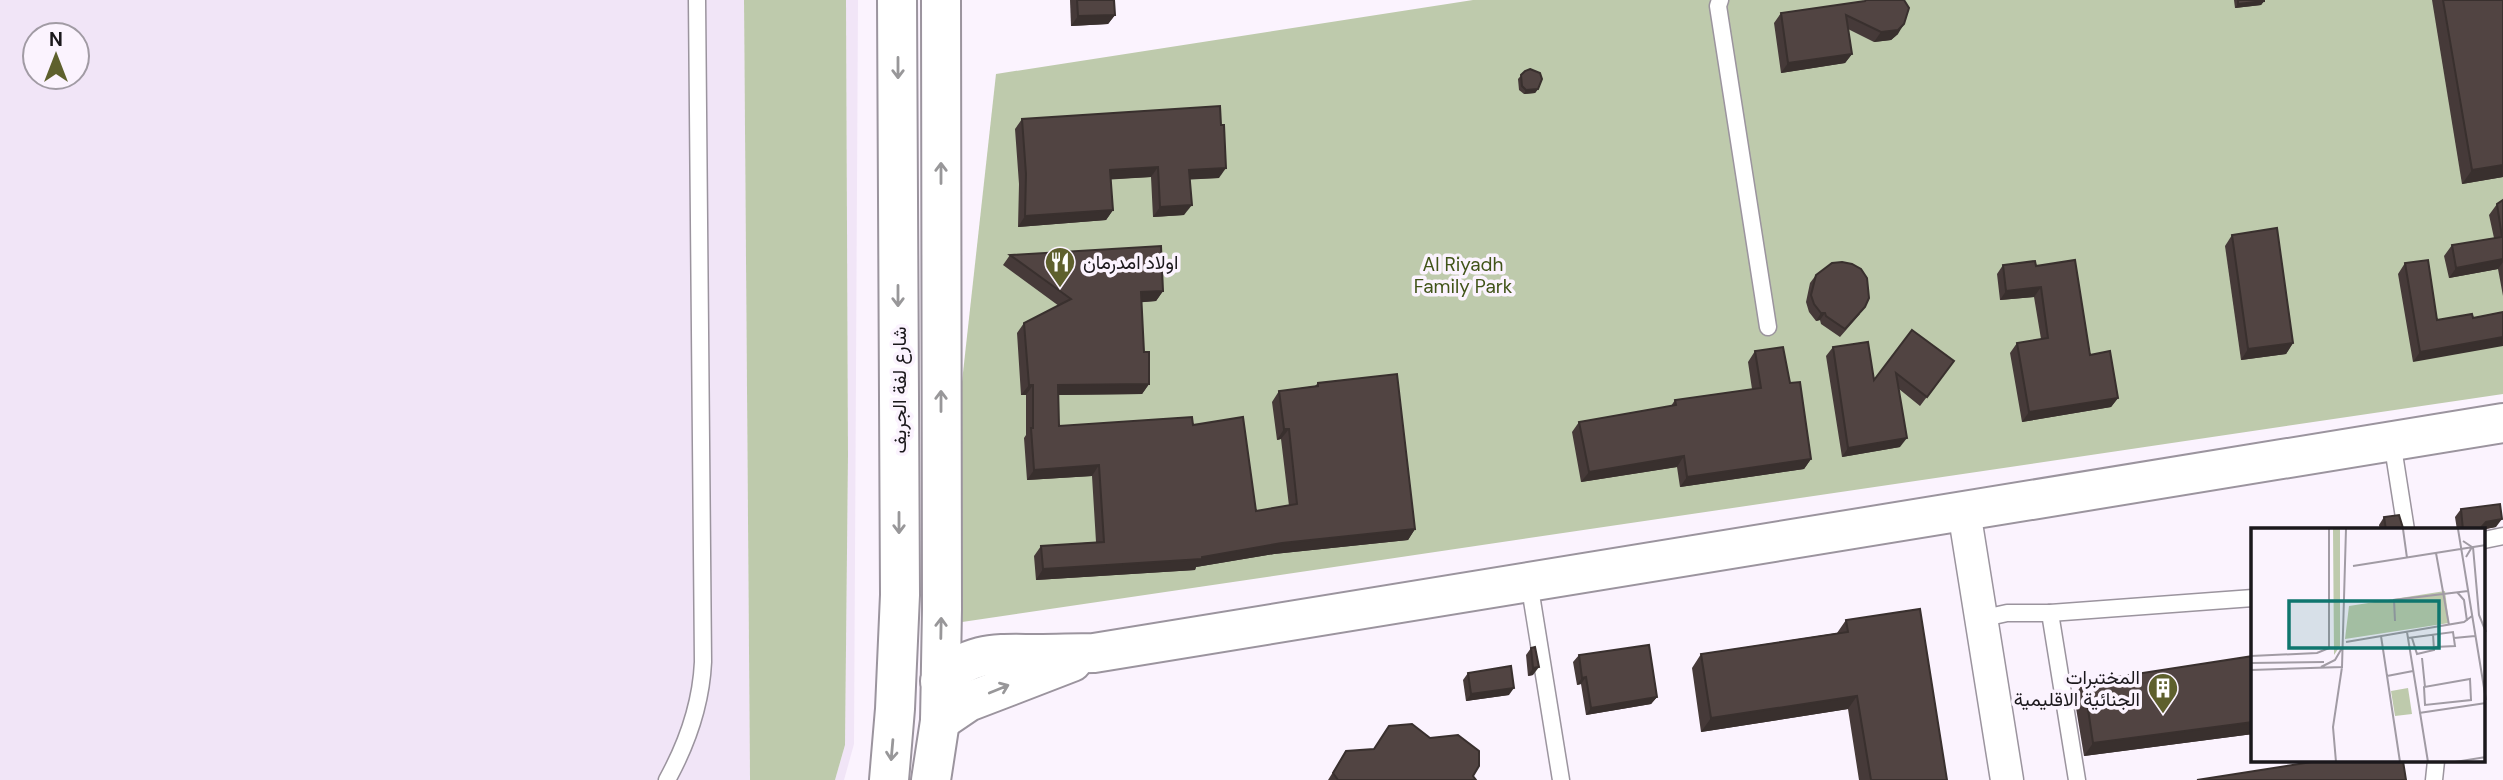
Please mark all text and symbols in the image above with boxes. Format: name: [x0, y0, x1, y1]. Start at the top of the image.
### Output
north arrow: [21, 21, 91, 91]
text: N: [49, 27, 63, 52]
one-way arrow: [891, 56, 904, 79]
one-way arrow: [934, 162, 948, 185]
restaurant icon: اولاد امدرمان: [1043, 245, 1077, 289]
place label: اولاد امدرمان: [1083, 250, 1178, 275]
park label: Al Riyadh Family Park: [1414, 252, 1513, 299]
one-way arrow: [891, 284, 905, 307]
street label: شارع لفة الجريف: [887, 327, 912, 453]
one-way arrow: [934, 390, 948, 413]
one-way arrow: [892, 511, 906, 534]
inset map: [2251, 528, 2486, 762]
one-way arrow: [935, 617, 948, 640]
place label: المختبرات الجنائية الاقليمية: [2014, 665, 2140, 712]
building icon: المختبرات الجنائية الاقليمية: [2146, 671, 2180, 715]
one-way arrow: [988, 681, 1010, 694]
one-way arrow: [885, 739, 898, 761]

